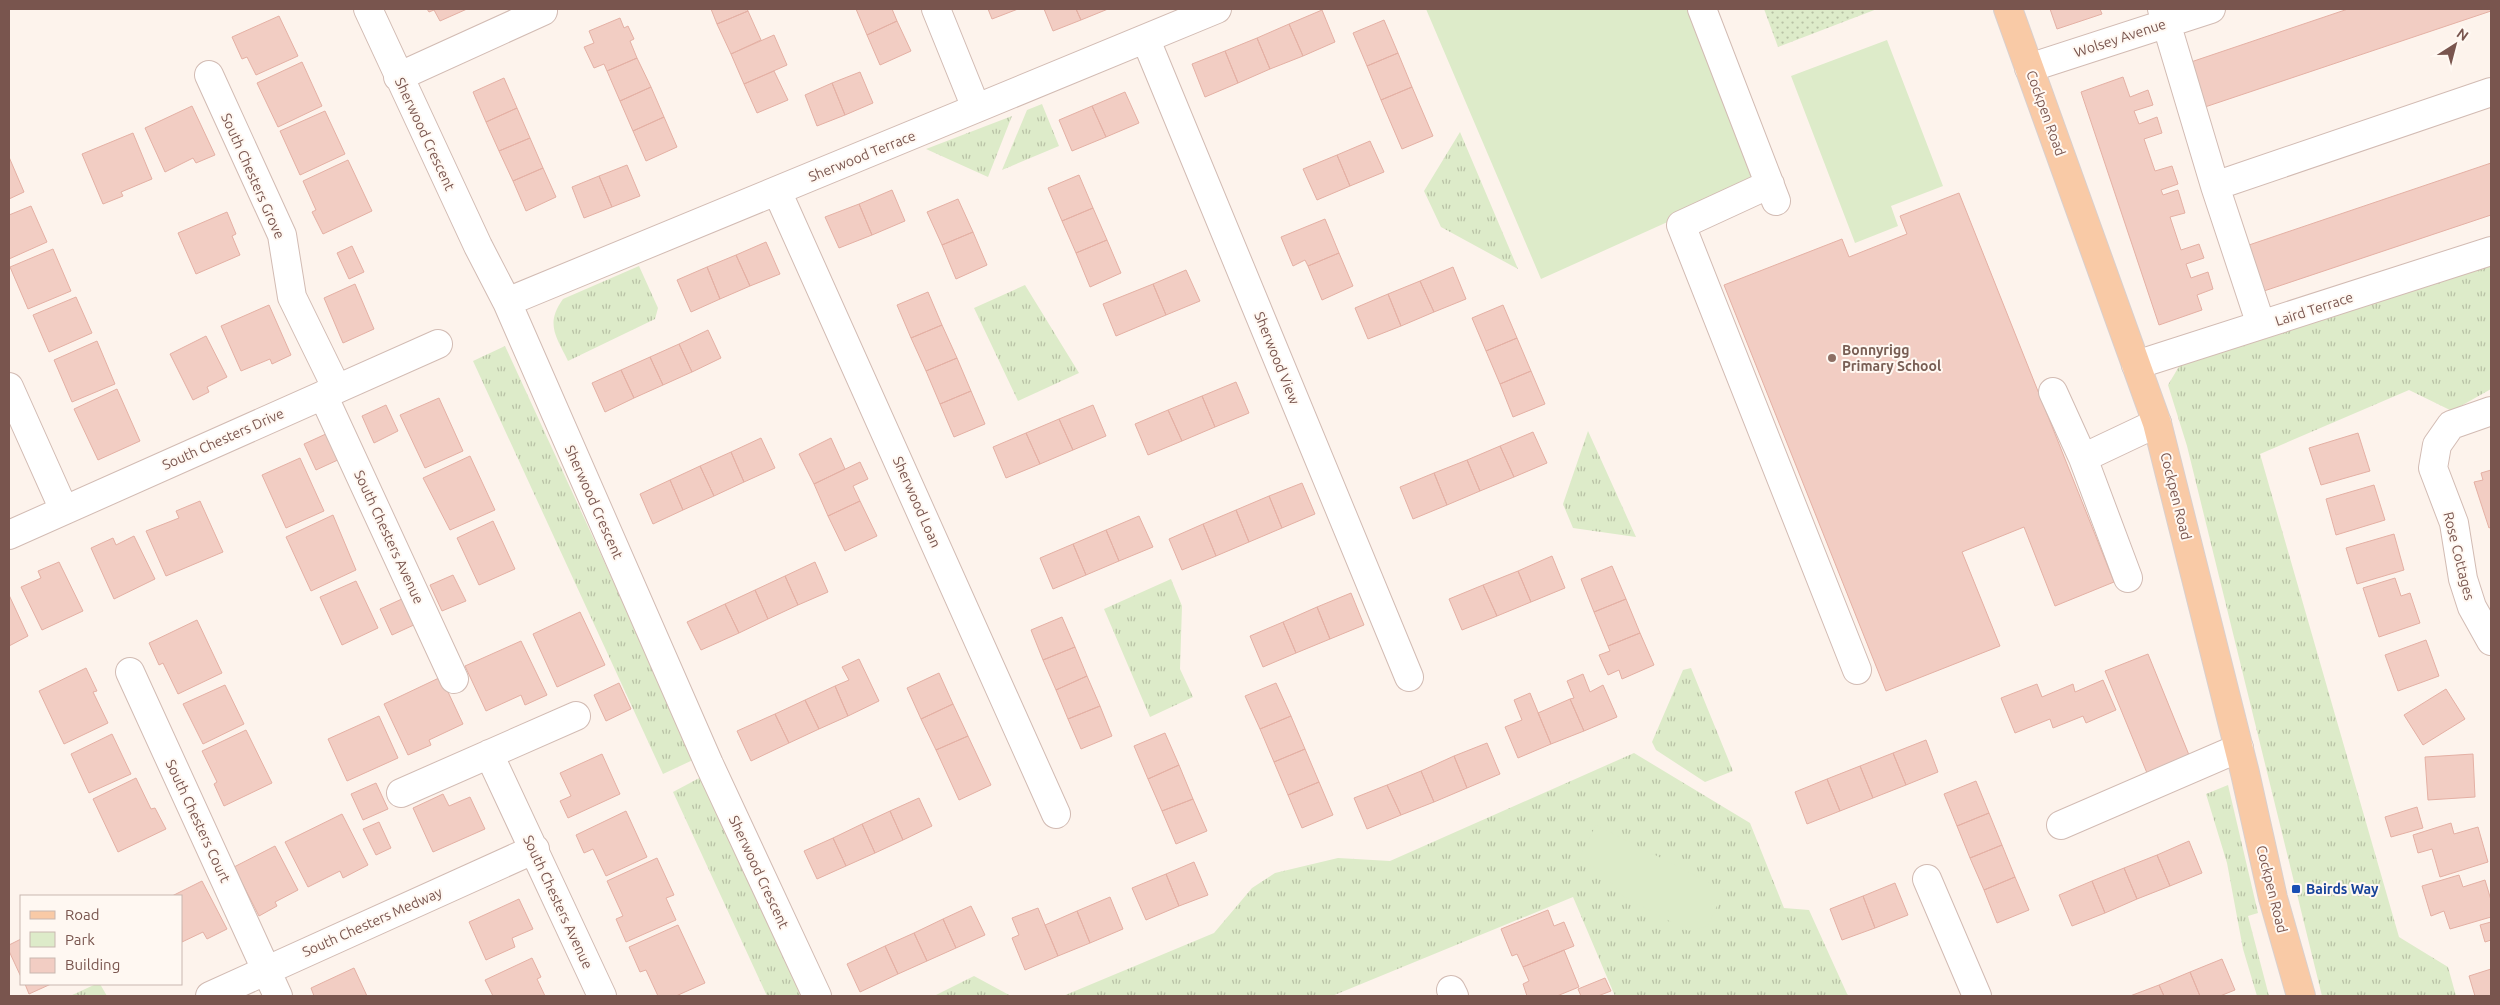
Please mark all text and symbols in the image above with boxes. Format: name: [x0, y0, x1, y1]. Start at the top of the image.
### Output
street label: Wolsey Avenue: [2072, 16, 2168, 60]
north arrow: [2430, 20, 2480, 70]
text: N: [2454, 25, 2472, 44]
street label: Cockpen Road: [2023, 68, 2069, 158]
street label: Sherwood Crescent: [392, 75, 458, 193]
street label: South Chesters Grove: [218, 111, 288, 241]
street label: Sherwood Terrace: [806, 127, 918, 185]
street label: Laird Terrace: [2273, 289, 2355, 329]
street label: Sherwood View: [1251, 309, 1303, 407]
place label: Bonnyrigg Primary School: [1842, 342, 1941, 374]
marker: Bonnyrigg Primary School: [1826, 352, 1838, 364]
street label: South Chesters Drive: [160, 405, 286, 473]
street label: Sherwood Crescent: [562, 443, 626, 562]
street label: Cockpen Road: [2157, 451, 2195, 541]
street label: Sherwood Loan: [890, 454, 944, 550]
street label: South Chesters Avenue: [351, 468, 427, 606]
street label: Rose Cottages: [2440, 510, 2478, 602]
street label: South Chesters Court: [162, 757, 234, 886]
street label: Sherwood Crescent: [726, 813, 792, 931]
street label: South Chesters Avenue: [520, 833, 596, 971]
street label: Cockpen Road: [2253, 844, 2291, 934]
place label: Bairds Way: [2306, 881, 2379, 897]
marker: Bairds Way: [2290, 883, 2302, 895]
street label: South Chesters Medway: [300, 884, 445, 960]
legend: [20, 895, 182, 985]
text: Road: [65, 906, 100, 923]
text: Park: [65, 931, 95, 948]
text: Building: [65, 956, 120, 973]

